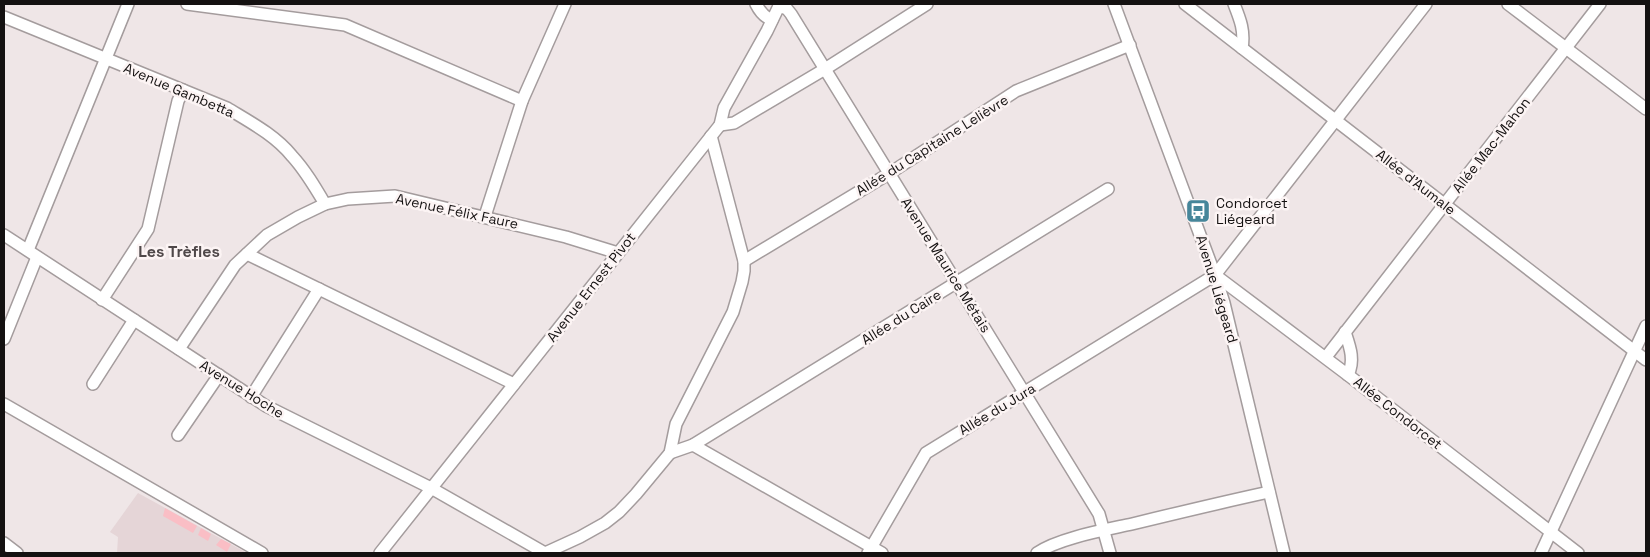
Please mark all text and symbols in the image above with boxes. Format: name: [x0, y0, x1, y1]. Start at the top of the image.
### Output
street label: Avenue Gambetta: [121, 59, 237, 121]
street label: Allée du Capitaine Lelièvre: [852, 91, 1012, 199]
street label: Allée Mac-Mahon: [1448, 94, 1534, 196]
street label: Allée d'Aumale: [1372, 145, 1460, 219]
street label: Avenue Félix Faure: [394, 189, 520, 233]
street label: Avenue Maurice Métais: [897, 194, 995, 336]
place label: Condorcet Liégeard: [1216, 194, 1288, 228]
bus stop icon: Condorcet Liégeard: [1185, 198, 1211, 224]
street label: Avenue Ernest Pivot: [543, 229, 639, 345]
street label: Avenue Liégeard: [1192, 233, 1242, 345]
district label: Les Trèfles: [138, 241, 220, 262]
street label: Allée du Caire: [858, 285, 944, 349]
street label: Avenue Hoche: [196, 356, 288, 422]
street label: Allée Condorcet: [1350, 373, 1446, 453]
street label: Allée du Jura: [955, 379, 1039, 439]

